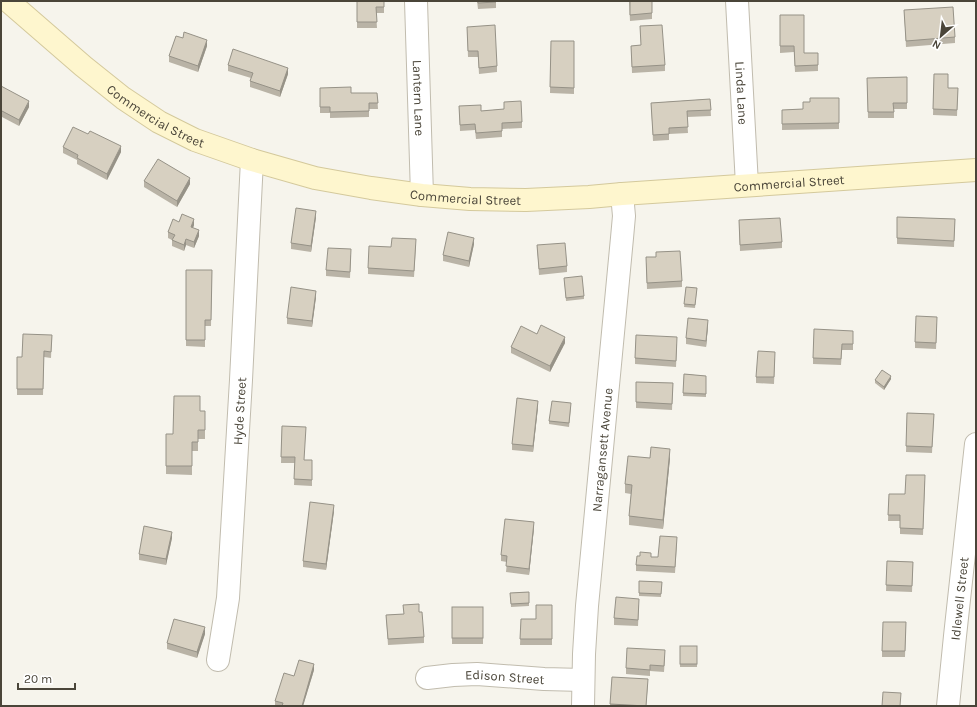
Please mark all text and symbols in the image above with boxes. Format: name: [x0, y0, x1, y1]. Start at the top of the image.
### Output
north arrow: [921, 16, 961, 56]
text: N: [930, 37, 943, 52]
street label: Lantern Lane: [410, 60, 427, 137]
street label: Linda Lane: [732, 61, 751, 125]
street label: Commercial Street: [104, 81, 206, 151]
street label: Commercial Street: [733, 172, 845, 194]
street label: Commercial Street: [409, 186, 521, 208]
street label: Hyde Street: [230, 377, 249, 446]
street label: Narragansett Avenue: [589, 387, 616, 512]
street label: Idlewell Street: [948, 556, 972, 641]
scale bar: [18, 665, 75, 691]
street label: Edison Street: [465, 667, 545, 687]
text: 20 m: [24, 672, 52, 686]

